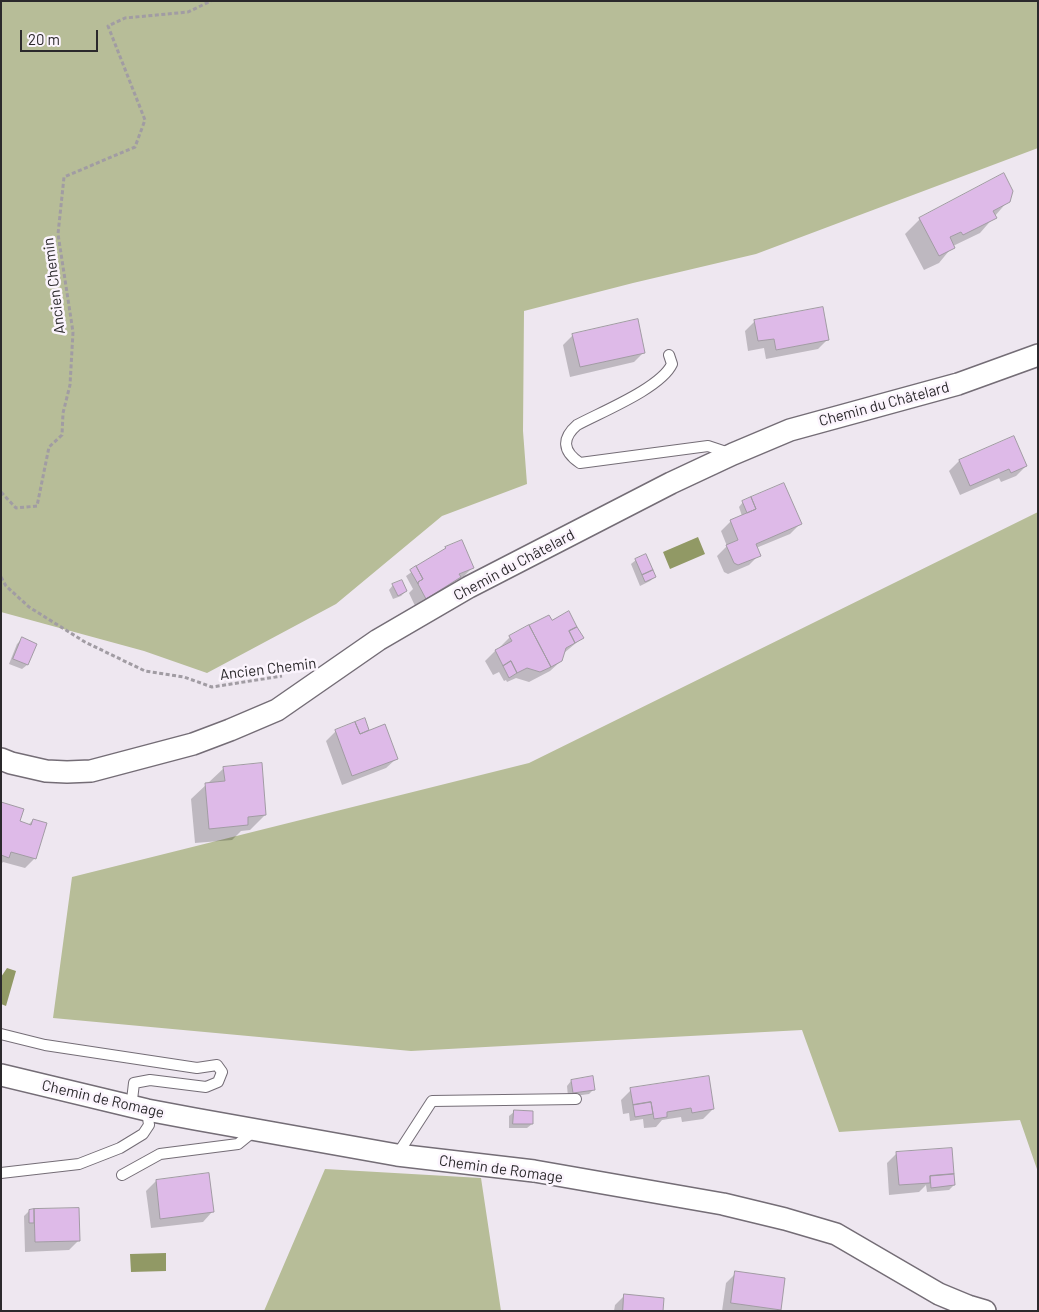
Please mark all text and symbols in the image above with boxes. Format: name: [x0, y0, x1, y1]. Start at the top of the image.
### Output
scale bar: [22, 20, 100, 52]
text: 20 m: [28, 30, 60, 48]
street label: Ancien Chemin: [39, 237, 69, 335]
street label: Chemin du Châtelard: [817, 378, 951, 430]
street label: Chemin du Châtelard: [450, 526, 578, 604]
street label: Ancien Chemin: [219, 654, 317, 684]
street label: Chemin de Romage: [40, 1076, 166, 1122]
street label: Chemin de Romage: [438, 1151, 564, 1187]

